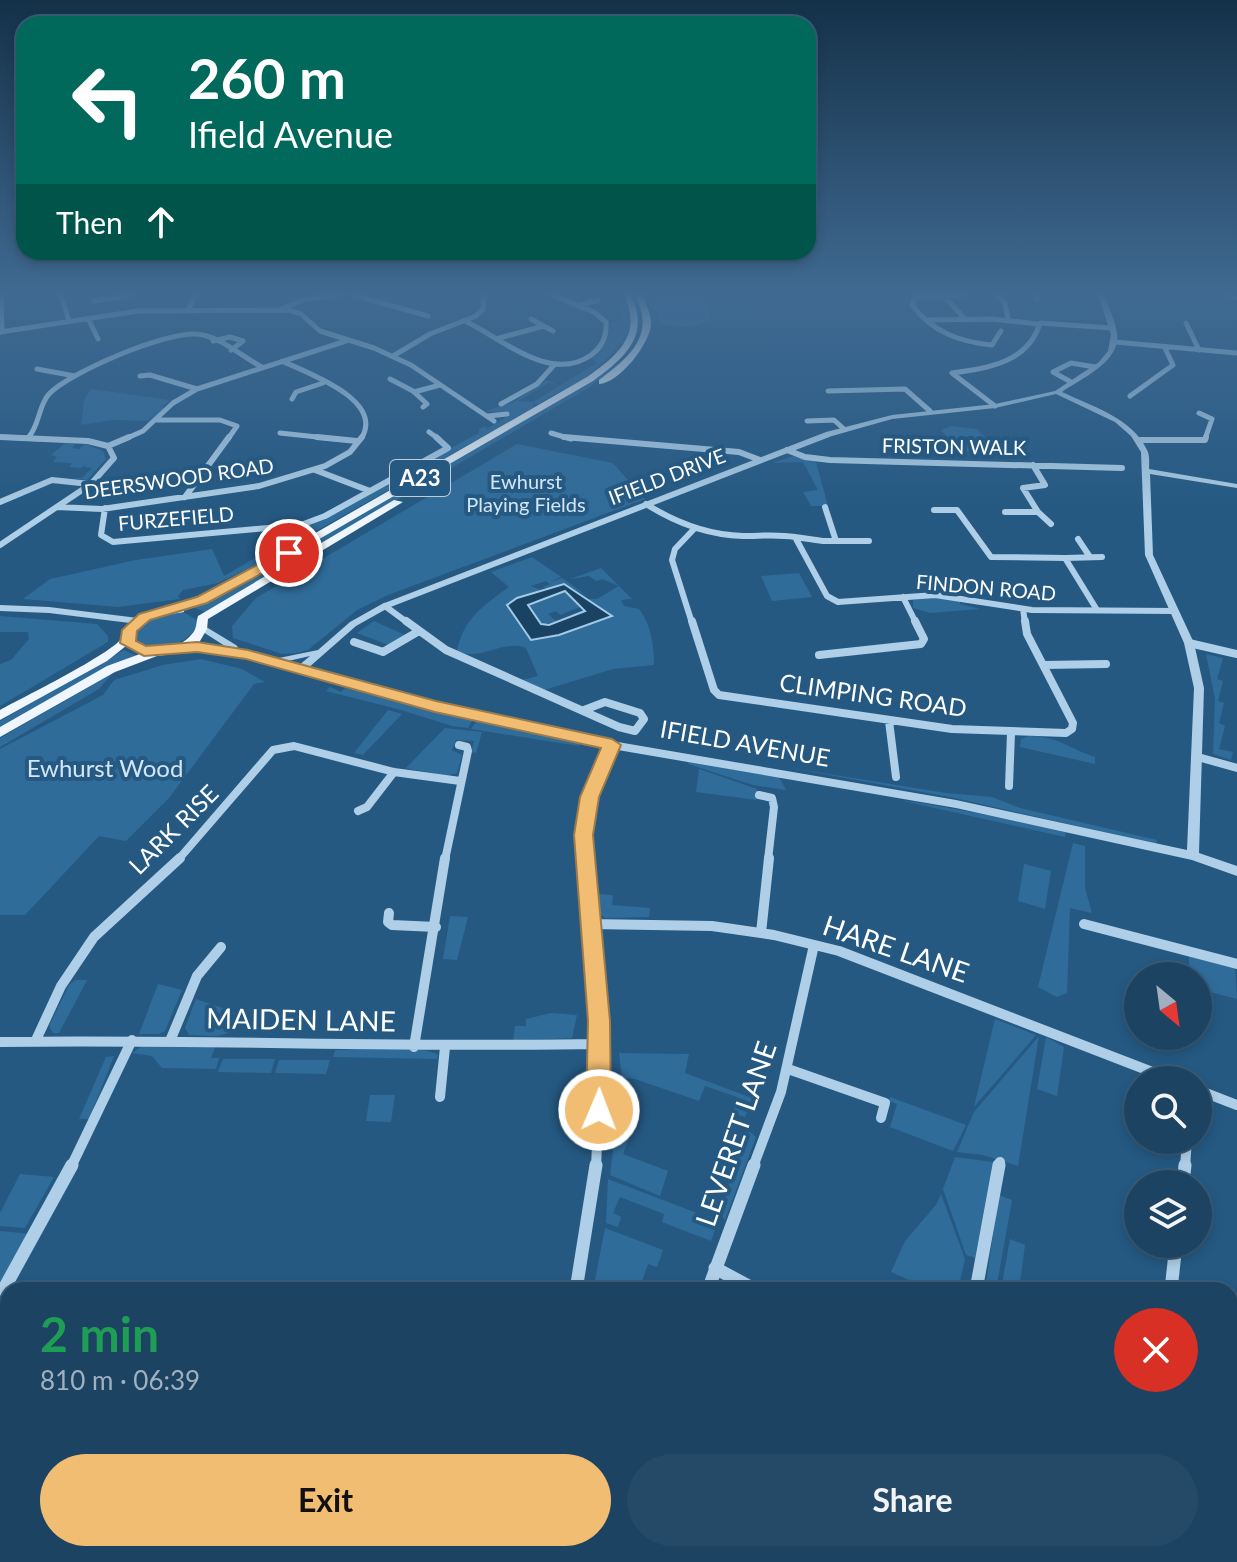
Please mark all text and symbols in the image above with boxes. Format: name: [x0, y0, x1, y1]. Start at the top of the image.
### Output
text: 260 m: [188, 44, 346, 111]
icon: left: [56, 48, 160, 152]
text: Ifield Avenue: [188, 112, 393, 156]
icon: ahead: [139, 200, 183, 244]
text: Then: [56, 204, 123, 240]
street label: FRISTON WALK: [882, 433, 1027, 459]
street label: IFIELD DRIVE: [605, 443, 728, 509]
street label: DEERSWOOD ROAD: [82, 453, 275, 503]
road number: A23: [390, 460, 450, 496]
park label: Ewhurst Playing Fields: [466, 469, 586, 516]
street label: FURZEFIELD: [117, 501, 235, 535]
pin: [255, 519, 323, 587]
icon: arrive: [267, 531, 311, 575]
street label: FINDON ROAD: [915, 569, 1057, 605]
street label: CLIMPING ROAD: [778, 667, 969, 722]
street label: IFIELD AVENUE: [658, 713, 832, 772]
park label: Ewhurst Wood: [27, 753, 183, 782]
street label: LARK RISE: [122, 778, 224, 880]
street label: HARE LANE: [819, 907, 974, 989]
north arrow: [1124, 962, 1212, 1050]
map controls: [1124, 962, 1212, 1258]
street label: MAIDEN LANE: [206, 1000, 396, 1038]
street label: LEVERET LANE: [688, 1037, 783, 1231]
button: search: [1124, 1066, 1212, 1154]
position arrow: [557, 1068, 641, 1152]
button: layers: [1124, 1170, 1212, 1258]
text: 2 min: [40, 1305, 159, 1362]
button: close: [1114, 1308, 1198, 1392]
text: 810 m · 06:39: [40, 1364, 200, 1396]
button: Exit: [40, 1454, 611, 1546]
button: Share: [627, 1454, 1198, 1546]

